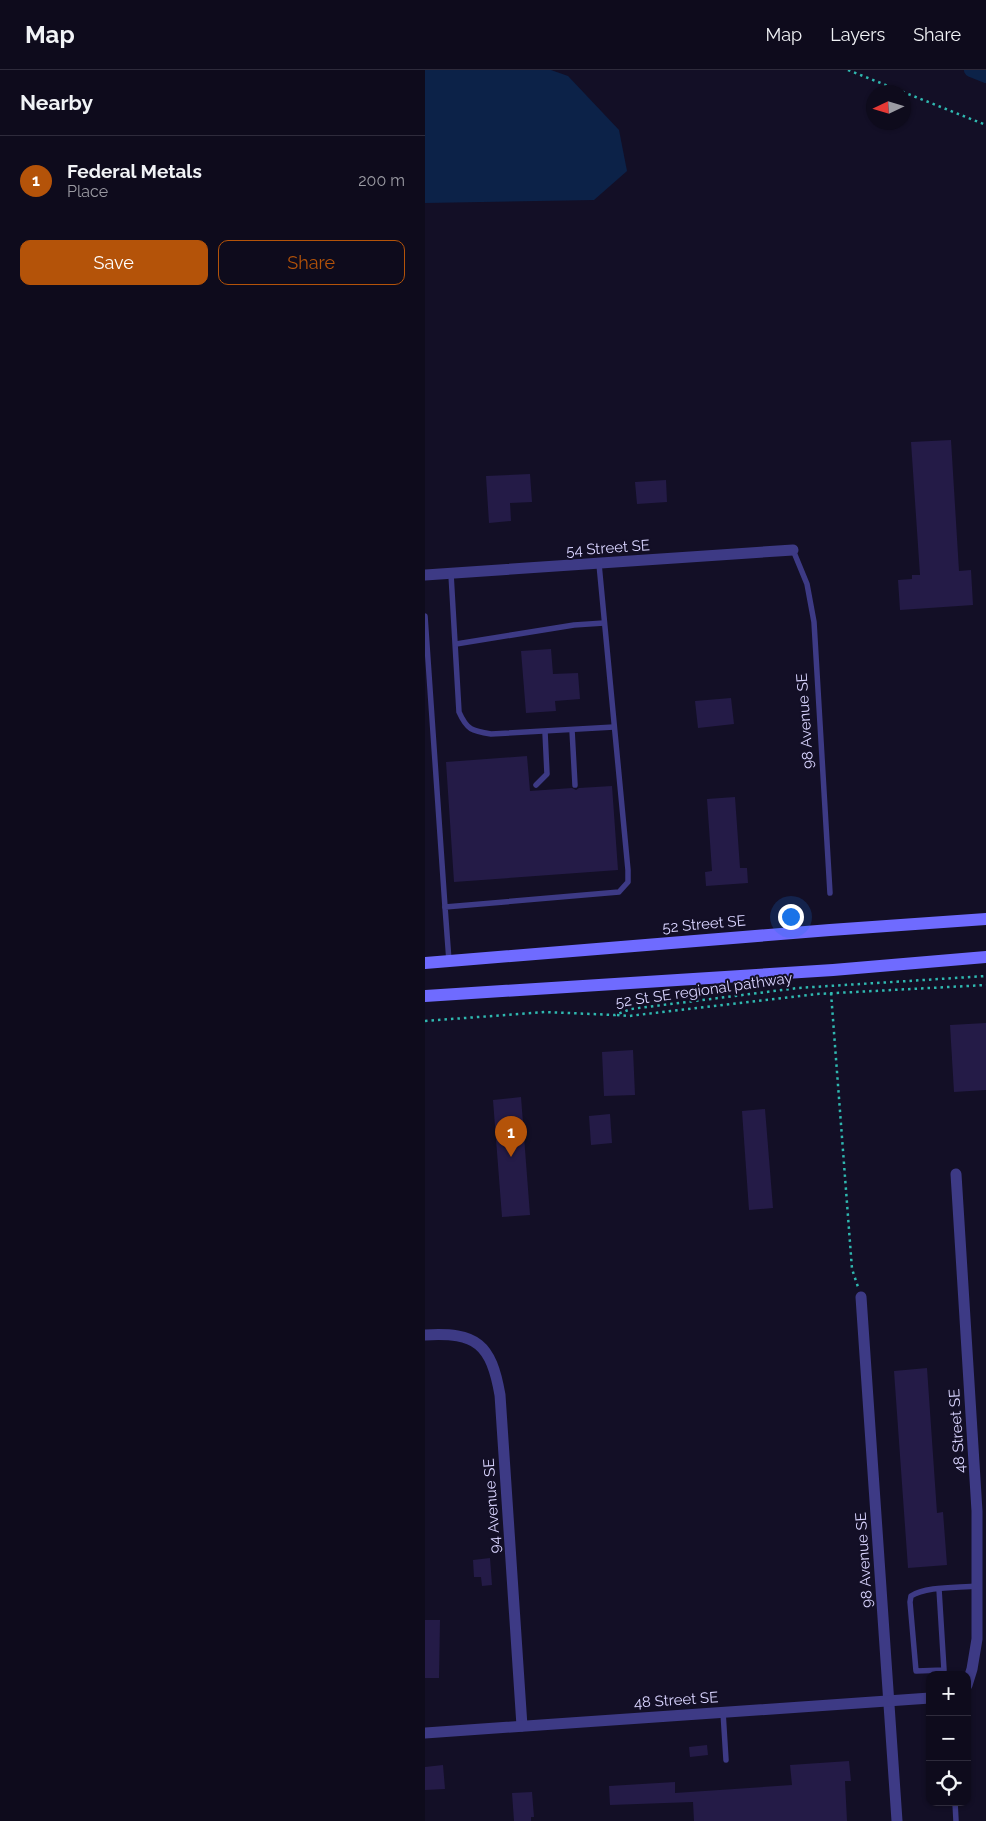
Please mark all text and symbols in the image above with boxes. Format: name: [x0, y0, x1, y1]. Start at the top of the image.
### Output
text: Map: [25, 20, 75, 49]
text: Map: [766, 24, 802, 45]
text: Layers: [830, 24, 885, 45]
text: Share: [913, 24, 961, 45]
north arrow: [866, 85, 911, 130]
text: Nearby: [20, 90, 93, 115]
text: Federal Metals: [67, 160, 202, 182]
text: 1: [32, 171, 40, 190]
text: 200 m: [358, 171, 405, 190]
text: Place: [67, 182, 108, 201]
button: Save: [20, 240, 208, 285]
button: Share: [218, 240, 405, 285]
street label: 54 Street SE: [566, 536, 650, 560]
street label: 98 Avenue SE: [793, 673, 817, 769]
your location: [778, 904, 804, 930]
street label: 52 Street SE: [662, 911, 746, 937]
street label: 52 St SE regional pathway: [614, 969, 794, 1011]
pin: 1: [495, 1116, 527, 1157]
street label: 48 Street SE: [945, 1388, 969, 1474]
street label: 94 Avenue SE: [480, 1458, 504, 1554]
street label: 98 Avenue SE: [852, 1512, 876, 1608]
map controls: [926, 1671, 971, 1806]
button: +: [926, 1671, 971, 1716]
street label: 48 Street SE: [633, 1688, 719, 1712]
button: −: [926, 1716, 971, 1761]
button: locate: [926, 1761, 971, 1806]

